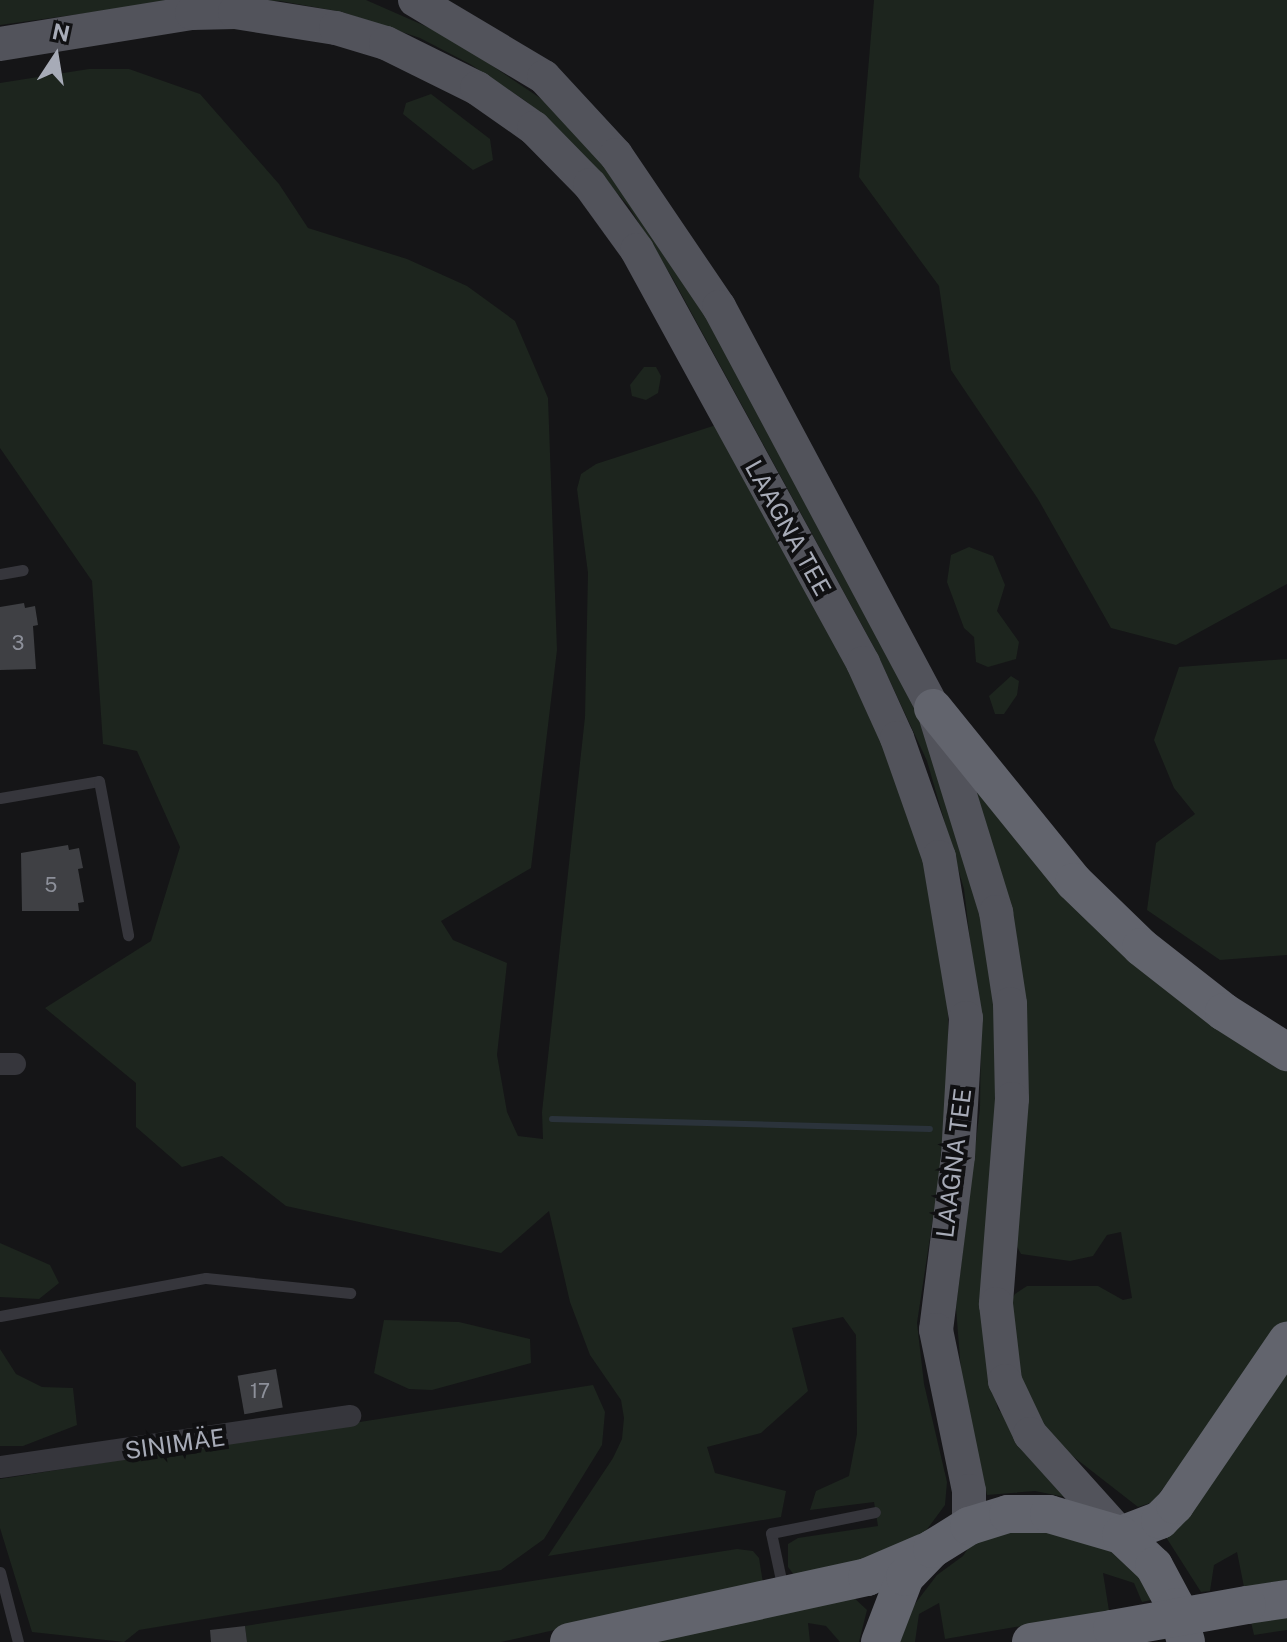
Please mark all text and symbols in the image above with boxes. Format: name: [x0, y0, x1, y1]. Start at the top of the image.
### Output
north arrow: [16, 16, 96, 96]
text: N: [50, 18, 72, 47]
street label: LAAGNA TEE: [739, 455, 837, 601]
house number: 3: [12, 631, 24, 655]
house number: 5: [45, 873, 57, 897]
street label: LAAGNA TEE: [931, 1087, 977, 1239]
house number: 17: [250, 1379, 270, 1403]
street label: SINIMÄE: [123, 1423, 227, 1465]

